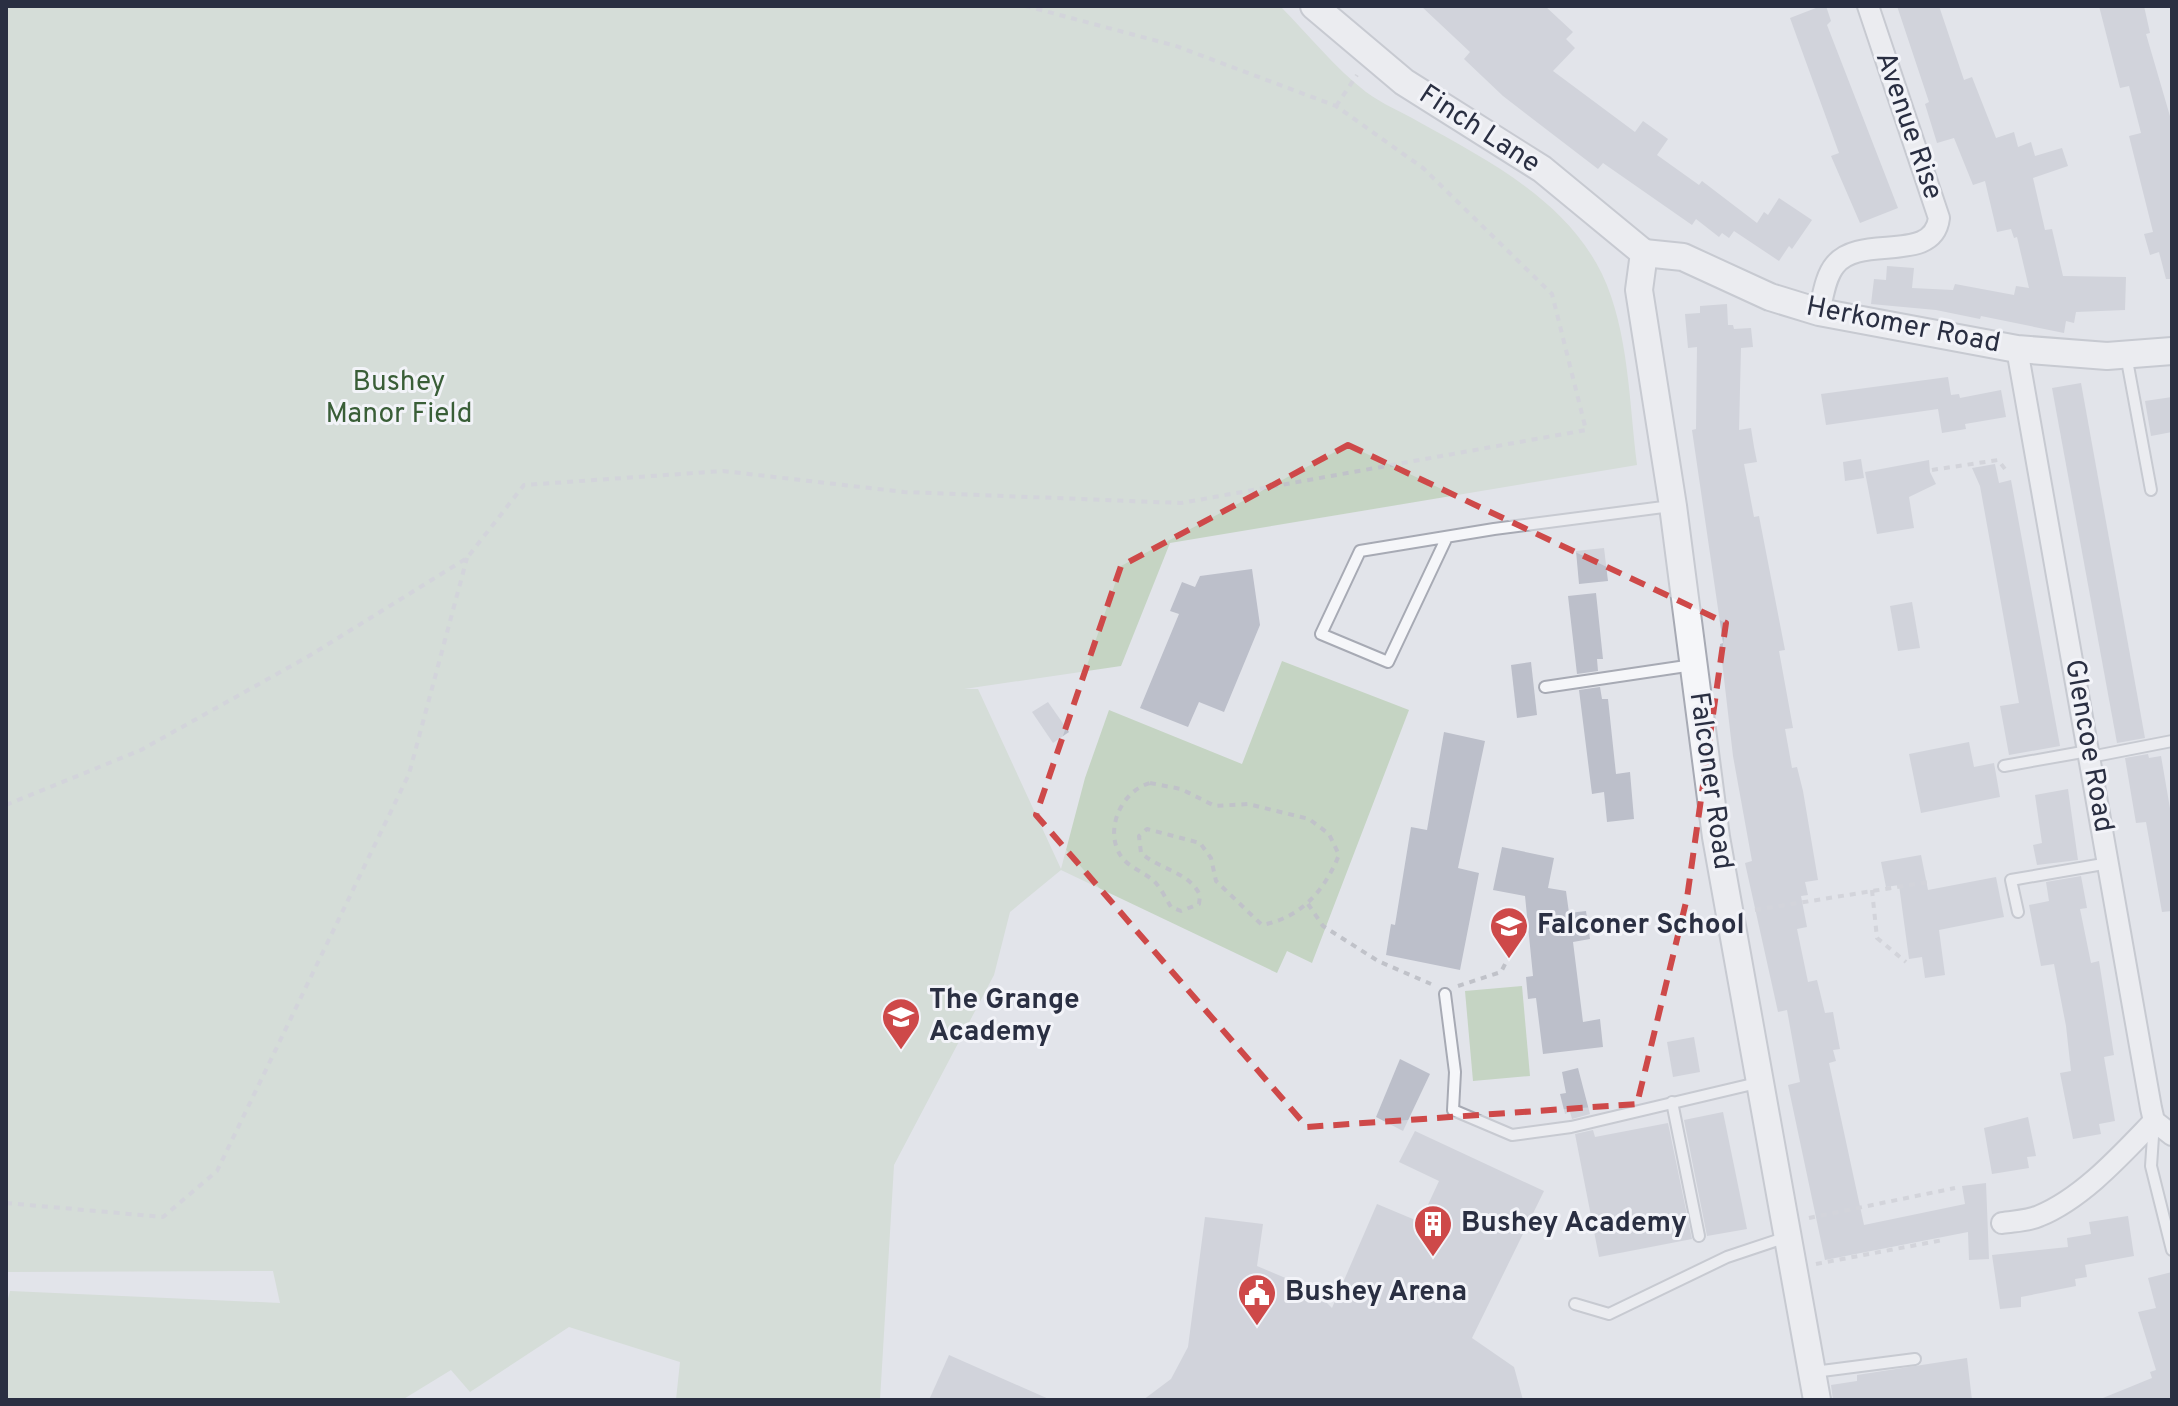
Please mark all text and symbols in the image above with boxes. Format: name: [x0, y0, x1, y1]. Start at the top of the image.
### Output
street label: Avenue Rise: [1866, 47, 1950, 205]
street label: Finch Lane: [1412, 77, 1546, 183]
street label: Herkomer Road: [1803, 290, 2003, 362]
park label: Bushey Manor Field: [326, 365, 472, 433]
street label: Glencoe Road: [2055, 657, 2121, 835]
street label: Falconer Road: [1680, 690, 1740, 872]
school or university icon: Falconer School: [1488, 905, 1530, 960]
place label: Falconer School: [1537, 908, 1745, 944]
place label: The Grange Academy: [929, 983, 1080, 1051]
school or university icon: The Grange Academy: [880, 996, 922, 1051]
building icon: Bushey Academy: [1412, 1203, 1454, 1258]
place label: Bushey Academy: [1461, 1206, 1687, 1242]
public building icon: Bushey Arena: [1236, 1272, 1278, 1327]
place label: Bushey Arena: [1285, 1275, 1467, 1311]

